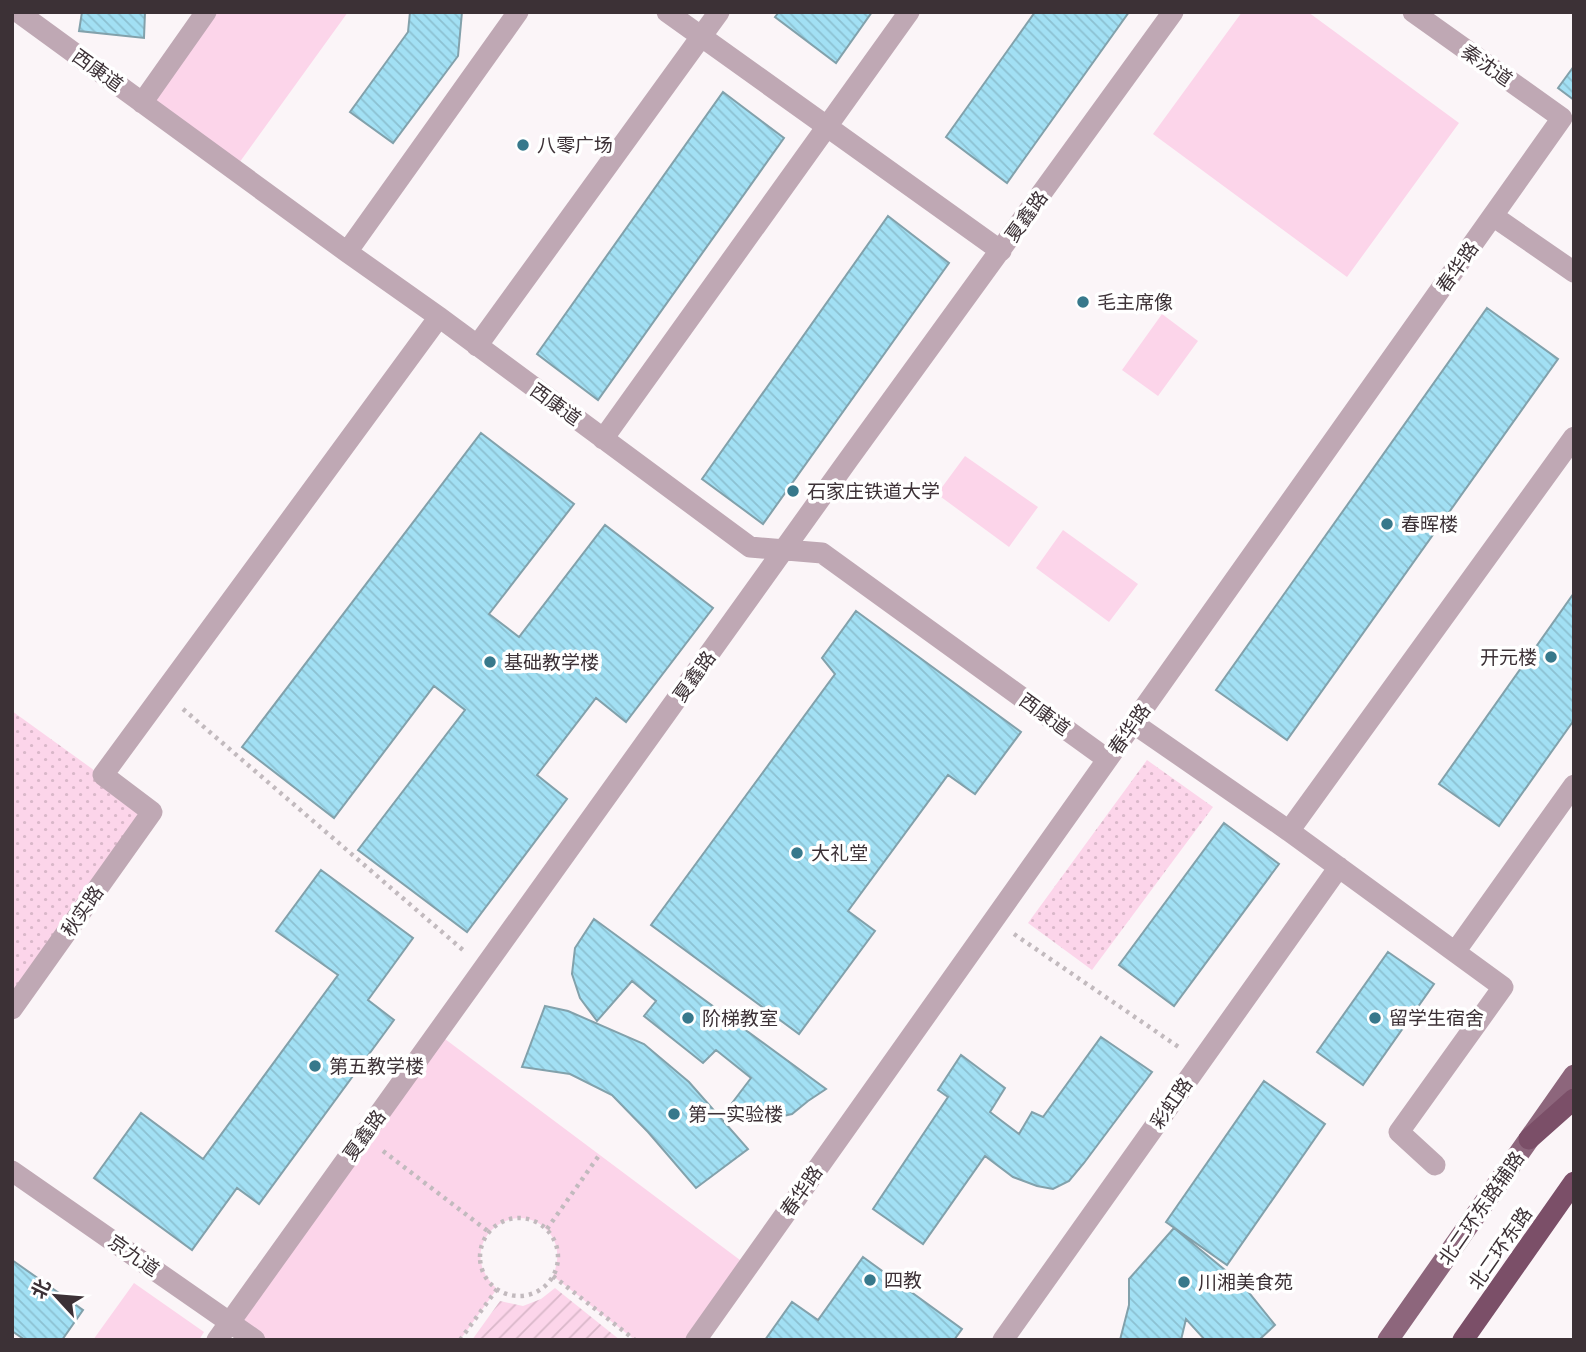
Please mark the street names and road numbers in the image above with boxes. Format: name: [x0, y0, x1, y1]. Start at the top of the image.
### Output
street label: 秦沈道: [1456, 40, 1517, 92]
street label: 西康道: [67, 44, 128, 97]
street label: 夏鑫路: [1000, 186, 1053, 247]
street label: 春华路: [1432, 237, 1484, 298]
street label: 西康道: [525, 378, 586, 431]
street label: 夏鑫路: [668, 646, 721, 707]
street label: 西康道: [1014, 688, 1075, 741]
street label: 春华路: [1104, 699, 1156, 760]
street label: 秋实路: [57, 881, 109, 942]
street label: 彩虹路: [1146, 1073, 1198, 1134]
street label: 夏鑫路: [338, 1105, 391, 1166]
street label: 北二环东路辅路: [1434, 1147, 1528, 1269]
street label: 春华路: [776, 1161, 828, 1222]
street label: 北二环东路: [1463, 1203, 1537, 1293]
street label: 京九道: [103, 1230, 164, 1282]

